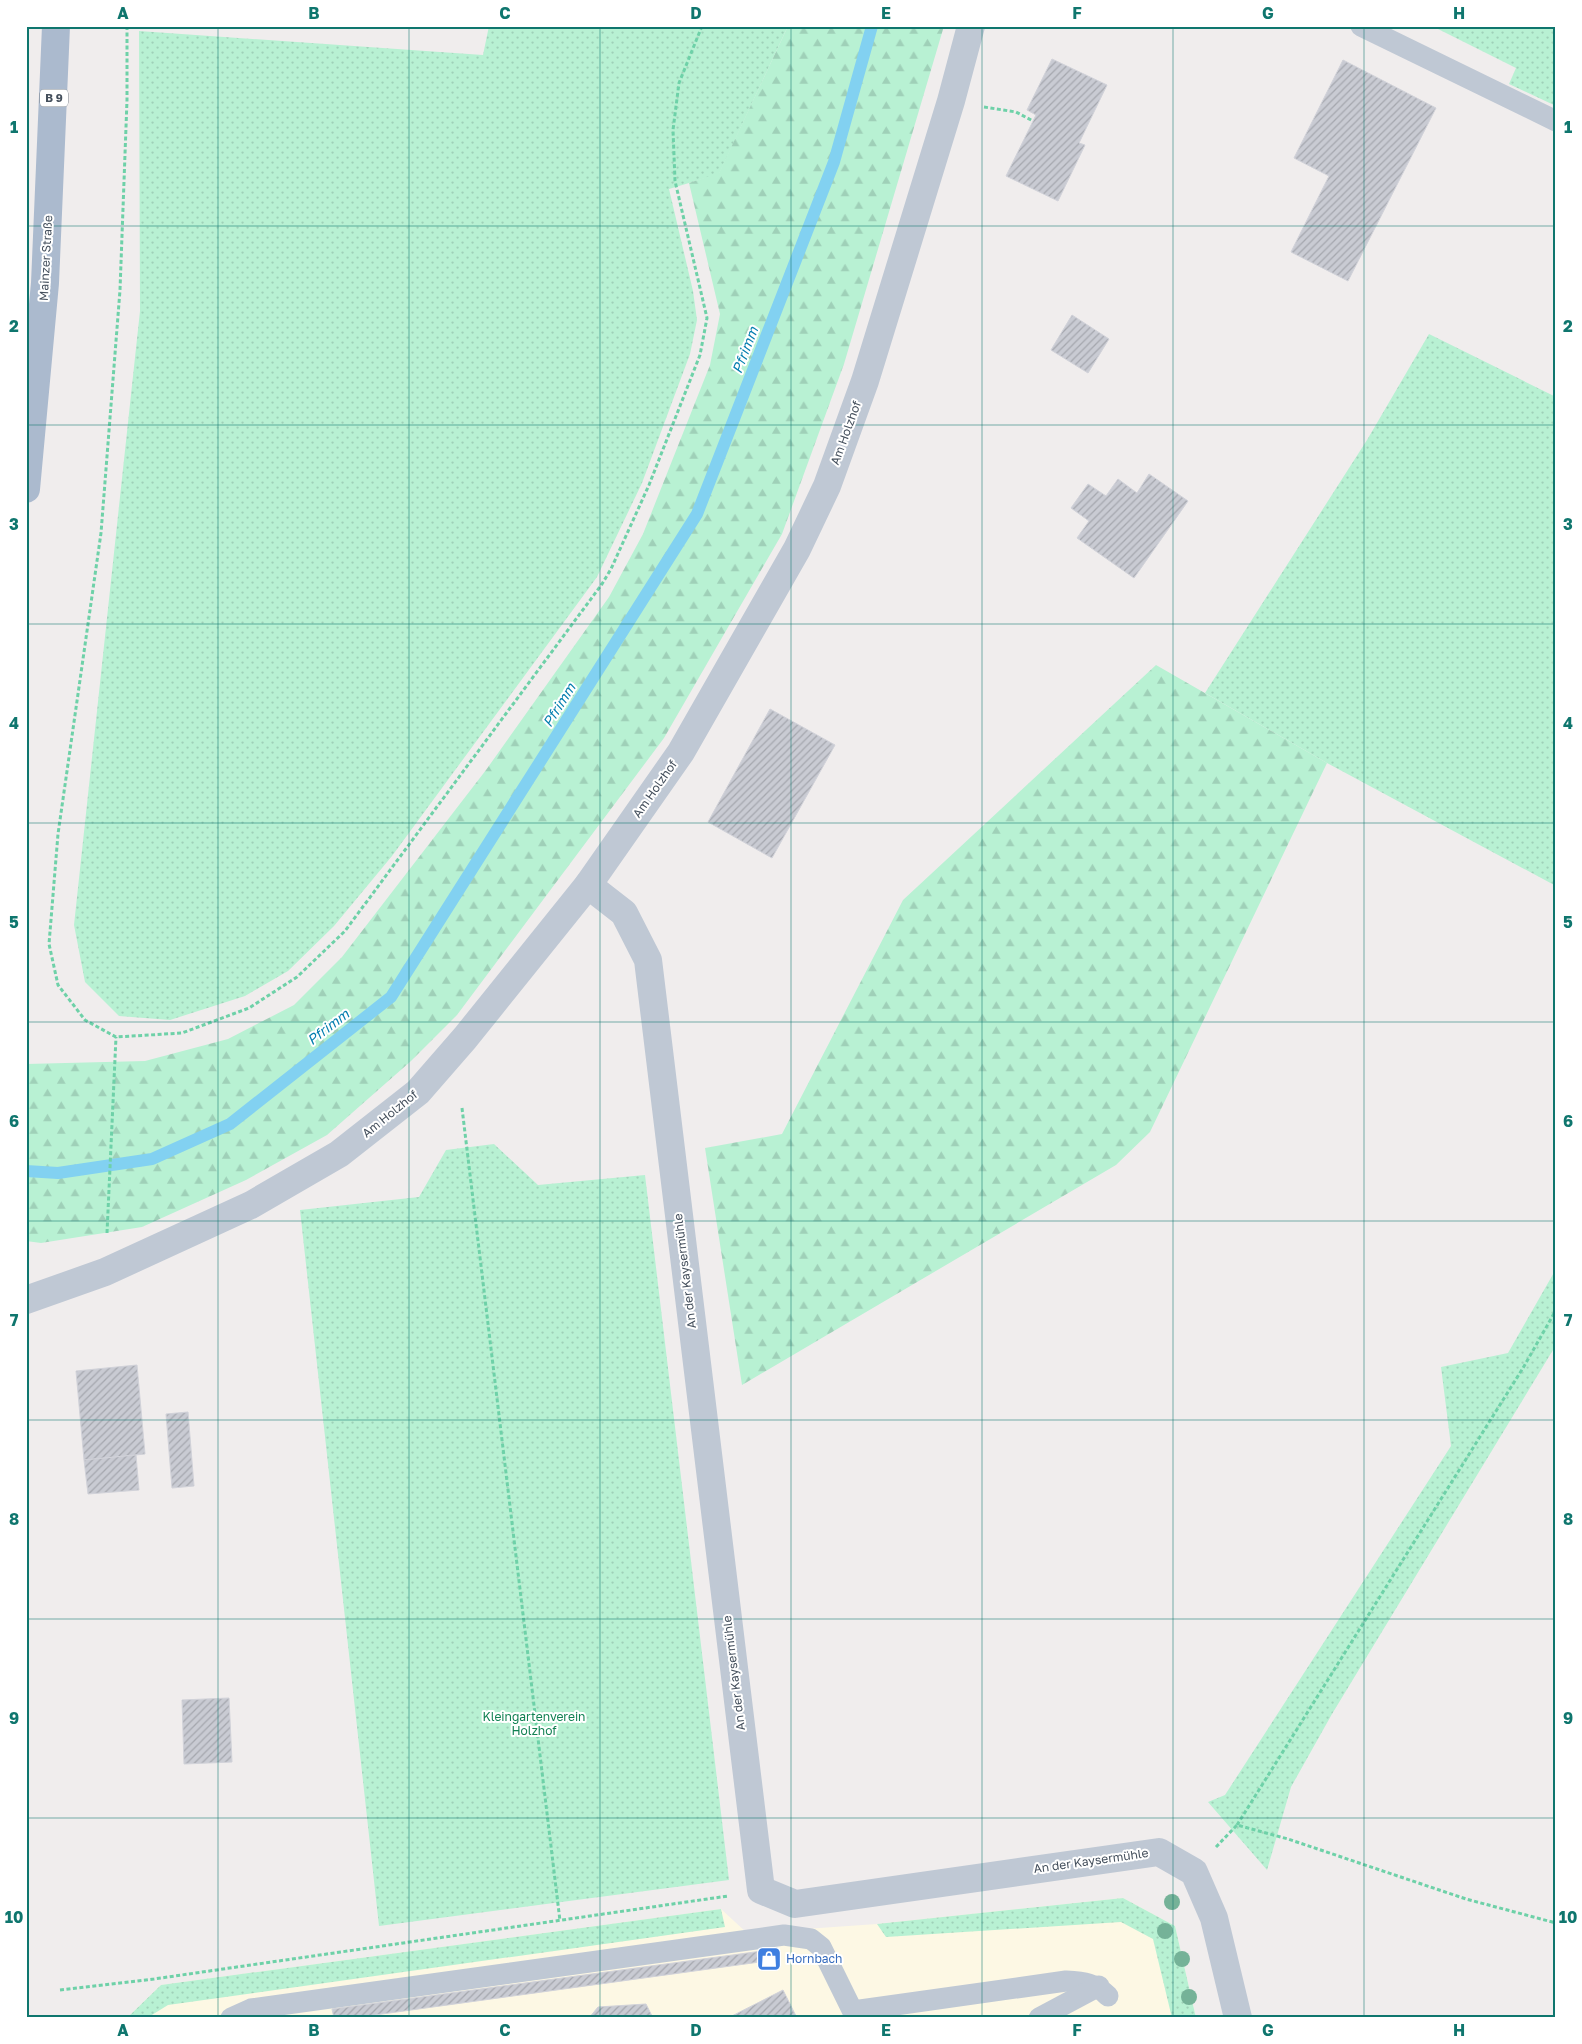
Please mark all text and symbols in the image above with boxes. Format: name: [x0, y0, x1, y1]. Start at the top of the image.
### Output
text: A: [117, 3, 129, 23]
text: B: [308, 3, 320, 23]
text: C: [499, 3, 511, 23]
text: D: [690, 3, 702, 23]
text: E: [881, 3, 891, 23]
text: F: [1072, 3, 1082, 23]
text: G: [1262, 3, 1274, 23]
text: H: [1453, 3, 1465, 23]
road number: B 9: [40, 90, 68, 106]
text: 1: [10, 117, 18, 137]
text: 1: [1564, 117, 1572, 137]
street label: Mainzer Straße: [36, 215, 55, 301]
text: 2: [9, 316, 19, 336]
text: 2: [1563, 316, 1573, 336]
water label: Pfrimm: [728, 324, 761, 375]
street label: Am Holzhof: [827, 398, 864, 467]
text: 3: [9, 514, 19, 534]
text: 3: [1563, 514, 1573, 534]
water label: Pfrimm: [539, 679, 579, 730]
text: 4: [9, 713, 19, 733]
text: 4: [1563, 713, 1573, 733]
street label: Am Holzhof: [629, 757, 680, 820]
text: 5: [9, 912, 19, 932]
text: 5: [1563, 912, 1573, 932]
water label: Pfrimm: [303, 1005, 352, 1048]
street label: Am Holzhof: [359, 1086, 421, 1140]
text: 6: [9, 1111, 19, 1131]
text: 6: [1563, 1111, 1573, 1131]
street label: An der Kaysermühle: [670, 1213, 699, 1329]
text: 7: [10, 1310, 19, 1330]
text: 7: [1564, 1310, 1573, 1330]
text: 8: [9, 1509, 19, 1529]
text: 8: [1563, 1509, 1573, 1529]
street label: An der Kaysermühle: [719, 1615, 748, 1731]
text: 9: [9, 1708, 19, 1728]
text: 9: [1563, 1708, 1573, 1728]
park label: Kleingartenverein Holzhof: [483, 1709, 585, 1738]
street label: An der Kaysermühle: [1033, 1845, 1149, 1876]
text: 10: [5, 1907, 23, 1927]
text: 10: [1559, 1907, 1577, 1927]
shop icon: Hornbach: [756, 1946, 782, 1972]
place label: Hornbach: [786, 1951, 842, 1966]
text: A: [117, 2020, 129, 2040]
text: B: [308, 2020, 320, 2040]
text: C: [499, 2020, 511, 2040]
text: D: [690, 2020, 702, 2040]
text: E: [881, 2020, 891, 2040]
text: F: [1072, 2020, 1082, 2040]
text: G: [1262, 2020, 1274, 2040]
text: H: [1453, 2020, 1465, 2040]

